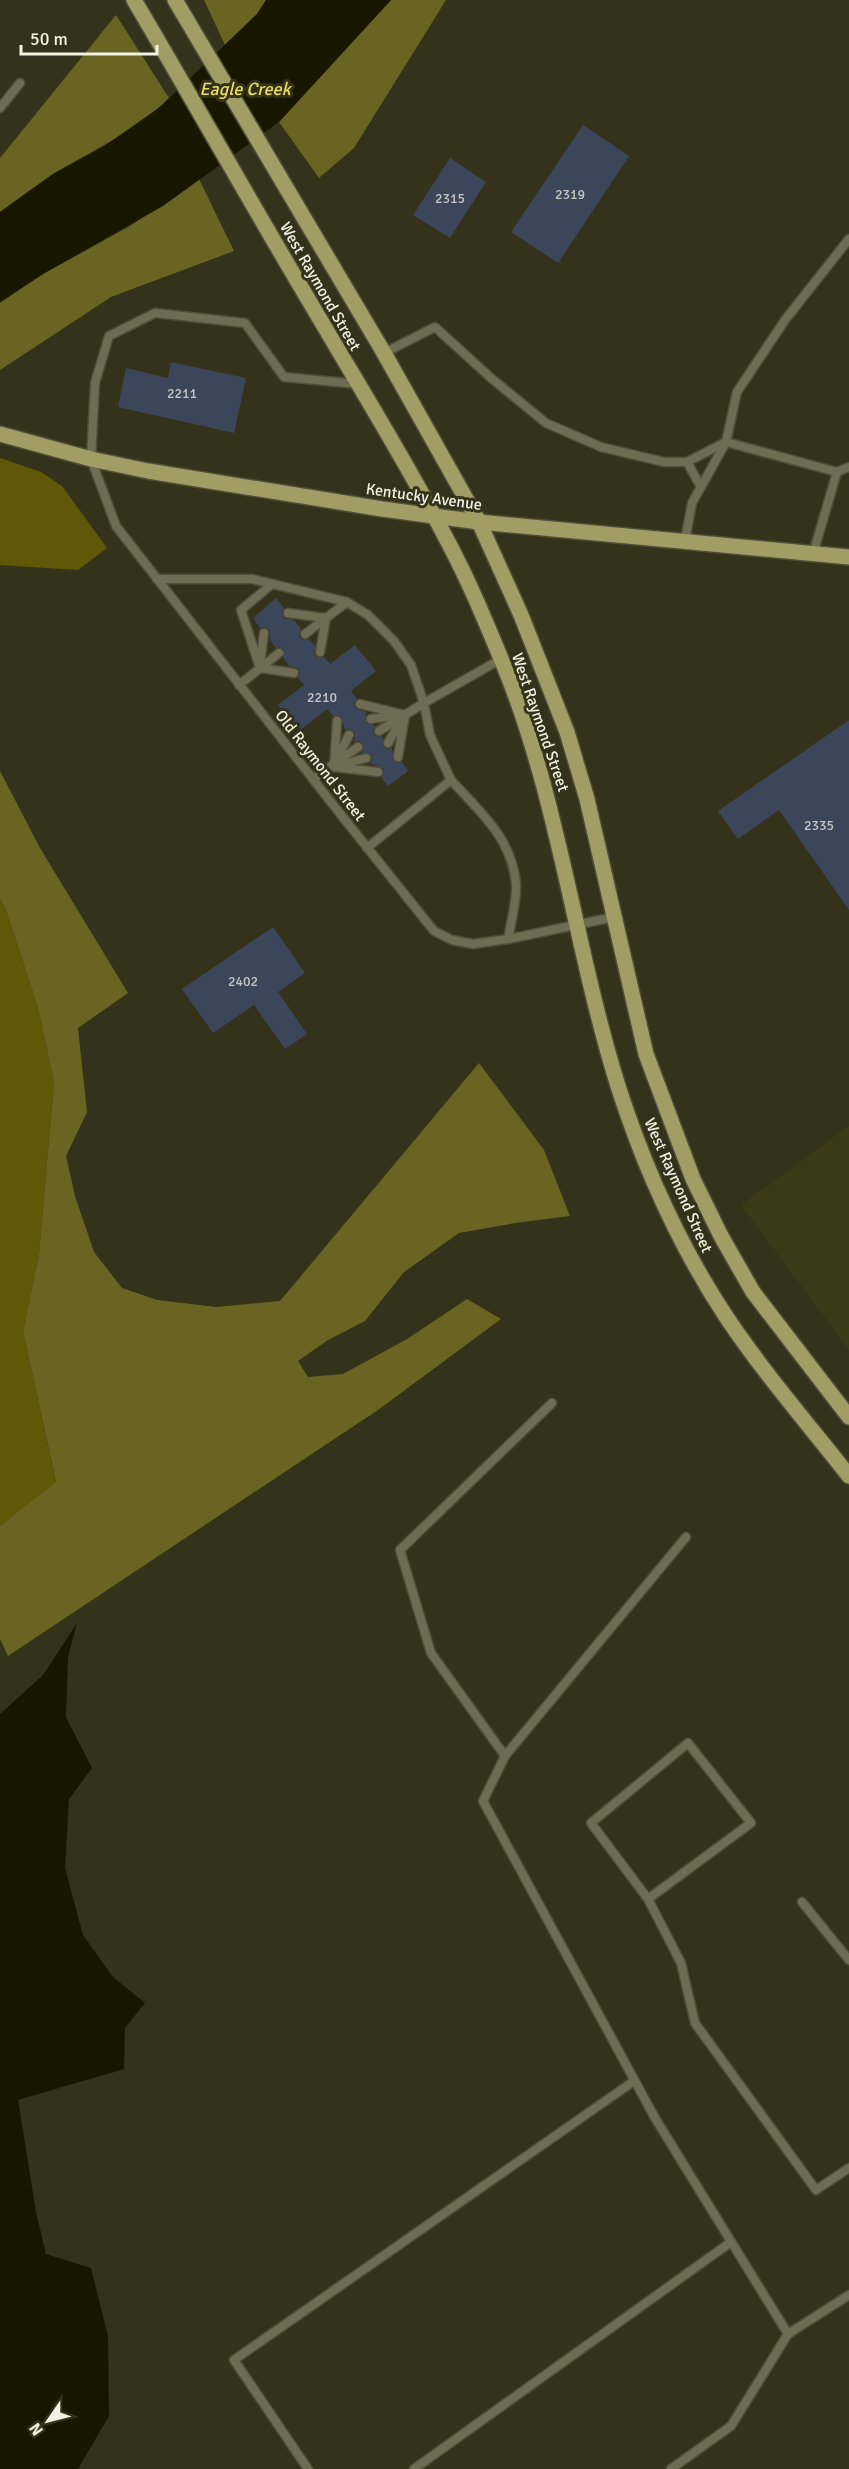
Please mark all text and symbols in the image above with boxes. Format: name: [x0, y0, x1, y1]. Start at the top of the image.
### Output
scale bar: [21, 18, 158, 56]
text: 50 m: [30, 28, 68, 50]
water label: Eagle Creek: [200, 78, 292, 100]
house number: 2319: [555, 186, 585, 203]
house number: 2315: [435, 190, 465, 207]
street label: West Raymond Street: [275, 219, 365, 355]
house number: 2211: [167, 385, 197, 402]
street label: Kentucky Avenue: [365, 479, 483, 515]
street label: West Raymond Street: [507, 650, 573, 795]
house number: 2210: [307, 689, 337, 706]
street label: Old Raymond Street: [271, 706, 370, 825]
house number: 2335: [804, 817, 834, 834]
house number: 2402: [228, 973, 258, 990]
street label: West Raymond Street: [639, 1115, 717, 1256]
north arrow: [18, 2391, 78, 2451]
text: N: [25, 2419, 48, 2439]

